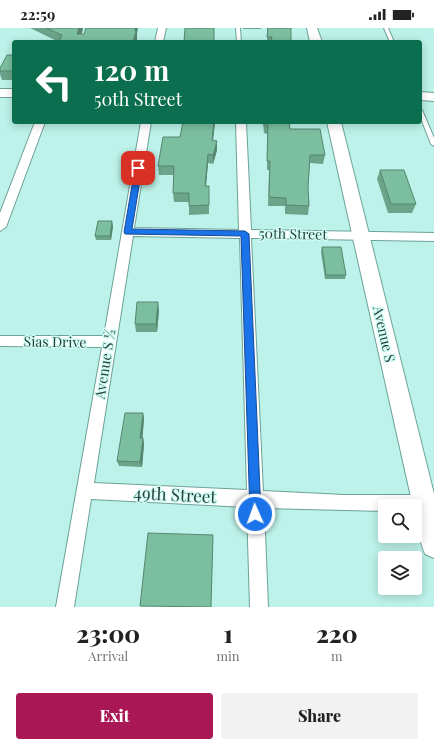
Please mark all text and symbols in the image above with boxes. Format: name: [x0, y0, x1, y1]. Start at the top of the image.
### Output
text: 22:59: [20, 4, 55, 24]
text: 120 m: [94, 51, 169, 88]
icon: left: [28, 56, 80, 108]
text: 50th Street: [94, 87, 182, 111]
pin: [121, 151, 155, 185]
icon: arrive: [127, 157, 149, 179]
street label: 50th Street: [259, 223, 328, 244]
street label: Avenue S: [369, 303, 400, 364]
street label: Avenue S ½: [89, 327, 119, 401]
street label: Sias Drive: [24, 331, 86, 352]
street label: 49th Street: [133, 481, 218, 507]
position arrow: [234, 493, 276, 535]
map controls: [378, 499, 422, 595]
button: search: [378, 499, 422, 543]
button: layers: [378, 551, 422, 595]
text: 23:00: [76, 617, 140, 649]
text: 1: [223, 617, 233, 649]
text: 220: [316, 617, 358, 649]
text: Arrival: [88, 647, 128, 664]
text: min: [216, 647, 240, 664]
text: m: [331, 647, 343, 664]
button: Exit: [16, 693, 213, 739]
button: Share: [221, 693, 418, 739]

